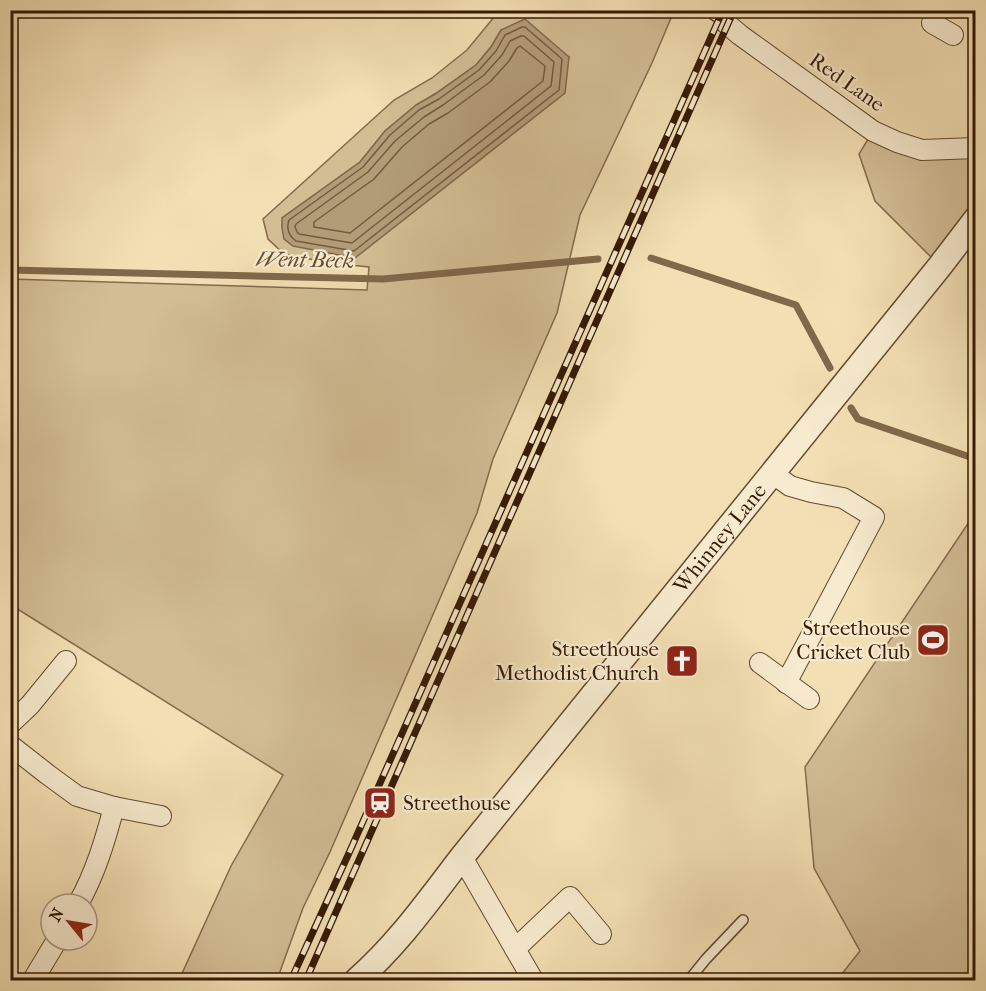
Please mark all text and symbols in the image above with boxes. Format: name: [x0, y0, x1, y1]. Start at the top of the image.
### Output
street label: Red Lane: [805, 47, 889, 117]
water label: Went Beck: [255, 246, 354, 274]
street label: Whinney Lane: [668, 479, 771, 598]
place label: Streethouse Cricket Club: [796, 616, 910, 664]
sports icon: Streethouse Cricket Club: [915, 622, 951, 658]
place label: Streethouse Methodist Church: [495, 637, 659, 685]
church icon: Streethouse Methodist Church: [664, 643, 700, 679]
station icon: Streethouse: [362, 785, 398, 821]
place label: Streethouse: [403, 791, 511, 815]
north arrow: [39, 892, 99, 952]
text: N: [45, 904, 68, 925]

